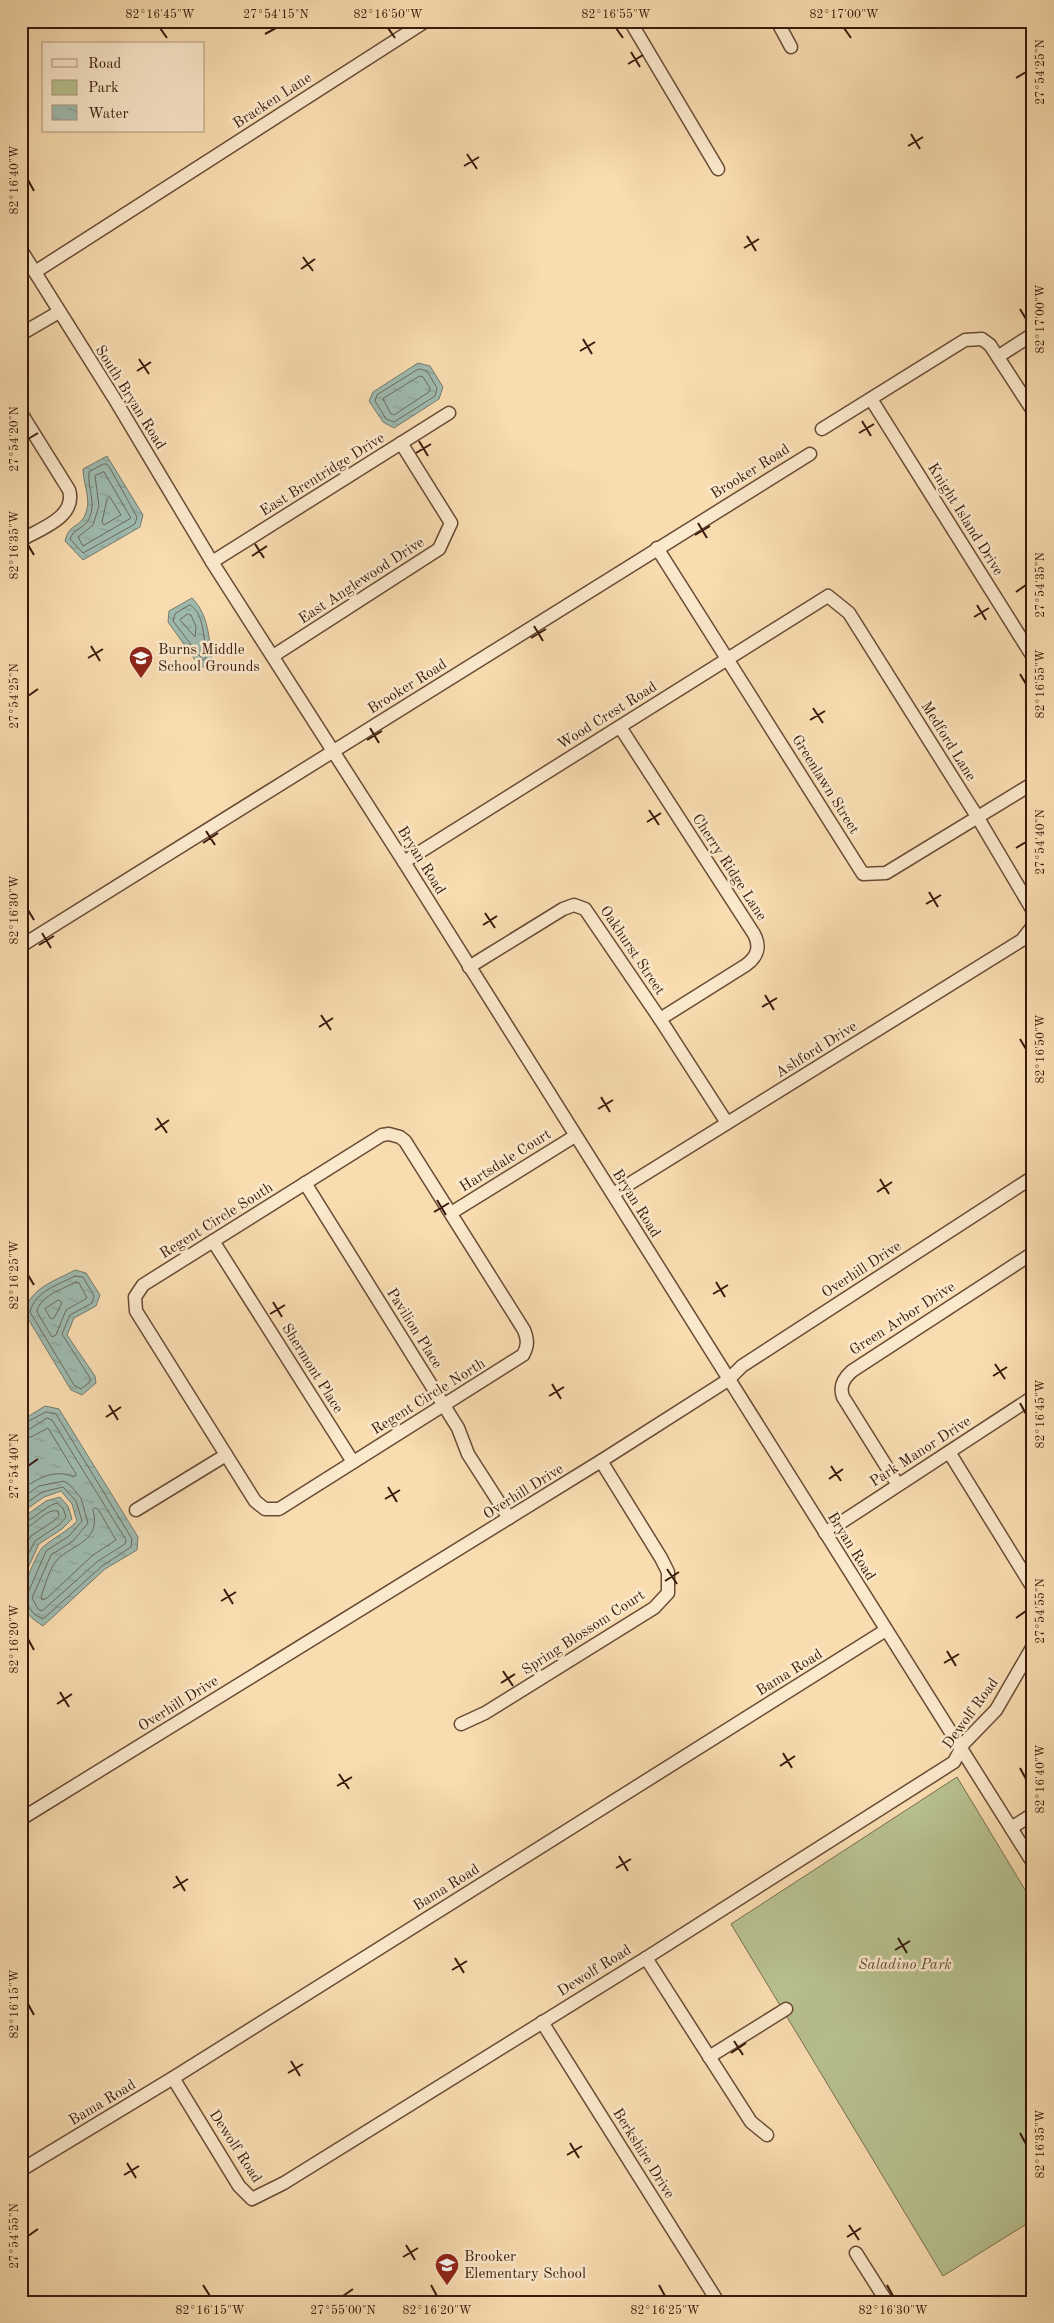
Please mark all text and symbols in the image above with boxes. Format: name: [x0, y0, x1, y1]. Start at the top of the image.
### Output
text: 82°16'45"W: [125, 8, 195, 21]
text: 27°54'15"N: [243, 8, 309, 21]
text: 82°16'50"W: [353, 8, 423, 21]
text: 82°16'55"W: [581, 8, 651, 21]
text: 82°17'00"W: [809, 9, 879, 21]
text: 27°54'25"N: [1034, 39, 1047, 105]
legend: [42, 42, 205, 132]
text: Road: [88, 57, 122, 72]
street label: Bracken Lane: [231, 70, 315, 132]
text: Park: [88, 81, 119, 96]
text: Water: [88, 107, 129, 122]
text: 82°16'40"W: [9, 145, 21, 215]
text: 82°17'00"W: [1035, 284, 1047, 354]
street label: South Bryan Road: [92, 343, 168, 453]
text: 27°54'20"N: [8, 406, 21, 472]
street label: East Brentridge Drive: [258, 431, 388, 520]
street label: Brooker Road: [709, 442, 793, 502]
street label: Knight Island Drive: [924, 461, 1005, 579]
text: 82°16'35"W: [8, 510, 21, 580]
street label: East Anglewood Drive: [296, 535, 427, 627]
text: 27°54'35"N: [1034, 552, 1047, 618]
place label: Burns Middle School Grounds: [158, 643, 260, 675]
school or university icon: Burns Middle School Grounds: [128, 645, 154, 679]
text: 82°16'55"W: [1034, 649, 1047, 719]
street label: Brooker Road: [366, 657, 450, 717]
text: 27°54'25"N: [8, 663, 21, 729]
street label: Wood Crest Road: [555, 680, 660, 753]
street label: Medford Lane: [917, 700, 978, 784]
street label: Greenlawn Street: [788, 733, 861, 837]
text: 27°54'40"N: [1034, 809, 1047, 875]
street label: Cherry Ridge Lane: [689, 812, 769, 924]
street label: Bryan Road: [394, 824, 448, 898]
text: 82°16'30"W: [9, 875, 21, 945]
street label: Oakhurst Street: [597, 904, 667, 998]
text: 82°16'50"W: [1034, 1014, 1047, 1084]
street label: Ashford Drive: [773, 1019, 860, 1081]
street label: Hartsdale Court: [458, 1127, 554, 1195]
street label: Bryan Road: [609, 1167, 663, 1241]
street label: Regent Circle South: [158, 1180, 276, 1262]
street label: Overhill Drive: [819, 1239, 904, 1301]
text: 82°16'25"W: [8, 1240, 21, 1310]
street label: Green Arbor Drive: [848, 1280, 958, 1359]
street label: Pavilion Place: [383, 1286, 444, 1372]
street label: Shermont Place: [278, 1321, 345, 1416]
street label: Regent Circle North: [369, 1356, 488, 1438]
text: 82°16'45"W: [1034, 1379, 1047, 1449]
street label: Park Manor Drive: [868, 1414, 974, 1490]
text: 27°54'40"N: [8, 1433, 21, 1499]
street label: Overhill Drive: [481, 1462, 567, 1523]
street label: Bryan Road: [824, 1510, 878, 1584]
text: 27°54'55"N: [1034, 1578, 1047, 1644]
street label: Spring Blossom Court: [520, 1588, 648, 1678]
text: 82°16'20"W: [9, 1604, 21, 1674]
street label: Bama Road: [754, 1647, 826, 1699]
street label: Overhill Drive: [136, 1674, 222, 1735]
street label: Dewolf Road: [941, 1676, 1002, 1752]
text: 82°16'40"W: [1035, 1744, 1047, 1814]
street label: Bama Road: [411, 1862, 483, 1914]
street label: Dewolf Road: [555, 1943, 634, 2000]
park label: Saladino Park: [858, 1958, 952, 1973]
text: 82°16'15"W: [8, 1969, 21, 2039]
street label: Bama Road: [67, 2078, 139, 2129]
street label: Berkshire Drive: [609, 2106, 676, 2202]
street label: Dewolf Road: [206, 2108, 264, 2186]
text: 82°16'35"W: [1034, 2109, 1047, 2179]
text: 27°54'55"N: [8, 2203, 21, 2269]
place label: Brooker Elementary School: [464, 2250, 586, 2282]
school or university icon: Brooker Elementary School: [434, 2252, 460, 2286]
text: 82°16'15"W: [175, 2304, 245, 2317]
text: 27°55'00"N: [310, 2304, 376, 2317]
text: 82°16'25"W: [630, 2304, 700, 2317]
text: 82°16'20"W: [402, 2305, 472, 2317]
text: 82°16'30"W: [858, 2305, 928, 2317]

